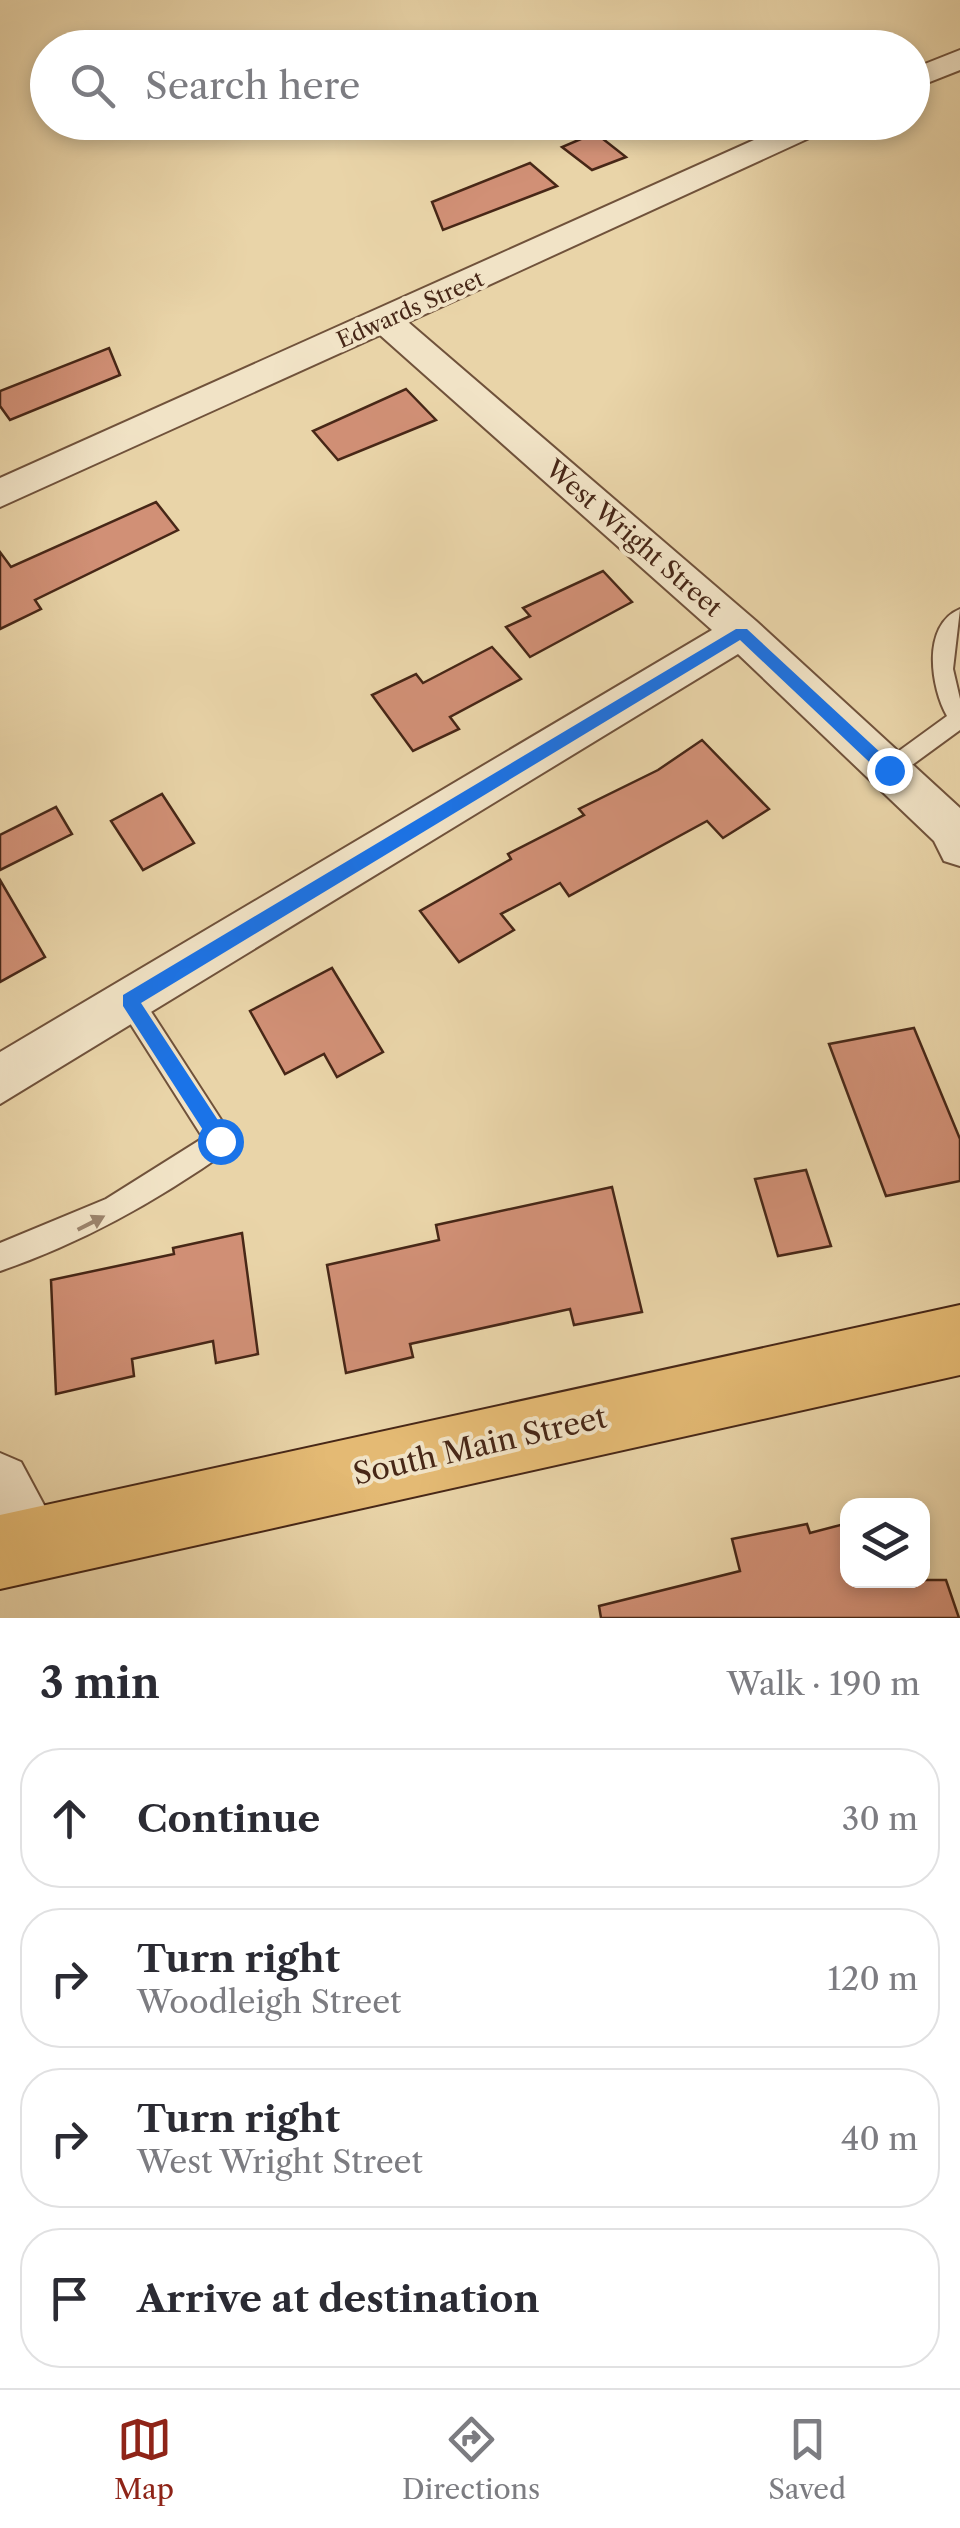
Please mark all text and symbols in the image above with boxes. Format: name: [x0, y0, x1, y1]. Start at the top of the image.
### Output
search box: [30, 30, 930, 140]
icon: search: [65, 58, 120, 113]
text: Search here: [145, 62, 360, 109]
street label: Edwards Street: [333, 265, 488, 354]
street label: West Wright Street: [538, 453, 728, 623]
route end: [867, 748, 913, 794]
route start: [198, 1119, 244, 1165]
one-way arrow: [77, 1215, 106, 1232]
street label: South Main Street: [350, 1398, 611, 1493]
map controls: [840, 1498, 930, 1588]
button: layers: [840, 1498, 930, 1588]
text: 3 min: [40, 1657, 160, 1709]
text: Walk · 190 m: [727, 1664, 920, 1703]
icon: ahead: [42, 1791, 97, 1846]
text: Continue: [137, 1795, 320, 1842]
text: 30 m: [842, 1799, 918, 1838]
text: Turn right: [137, 1935, 340, 1982]
icon: right: [42, 1951, 97, 2006]
text: 120 m: [828, 1959, 918, 1998]
text: Woodleigh Street: [137, 1982, 401, 2021]
text: Turn right: [137, 2095, 340, 2142]
icon: right: [42, 2111, 97, 2166]
text: 40 m: [841, 2119, 918, 2158]
text: West Wright Street: [137, 2142, 423, 2181]
icon: arrive: [42, 2271, 97, 2326]
text: Arrive at destination: [137, 2275, 540, 2322]
tab: Map: [114, 2412, 174, 2506]
tab: Directions: [402, 2412, 540, 2506]
tab: Saved: [768, 2412, 846, 2506]

